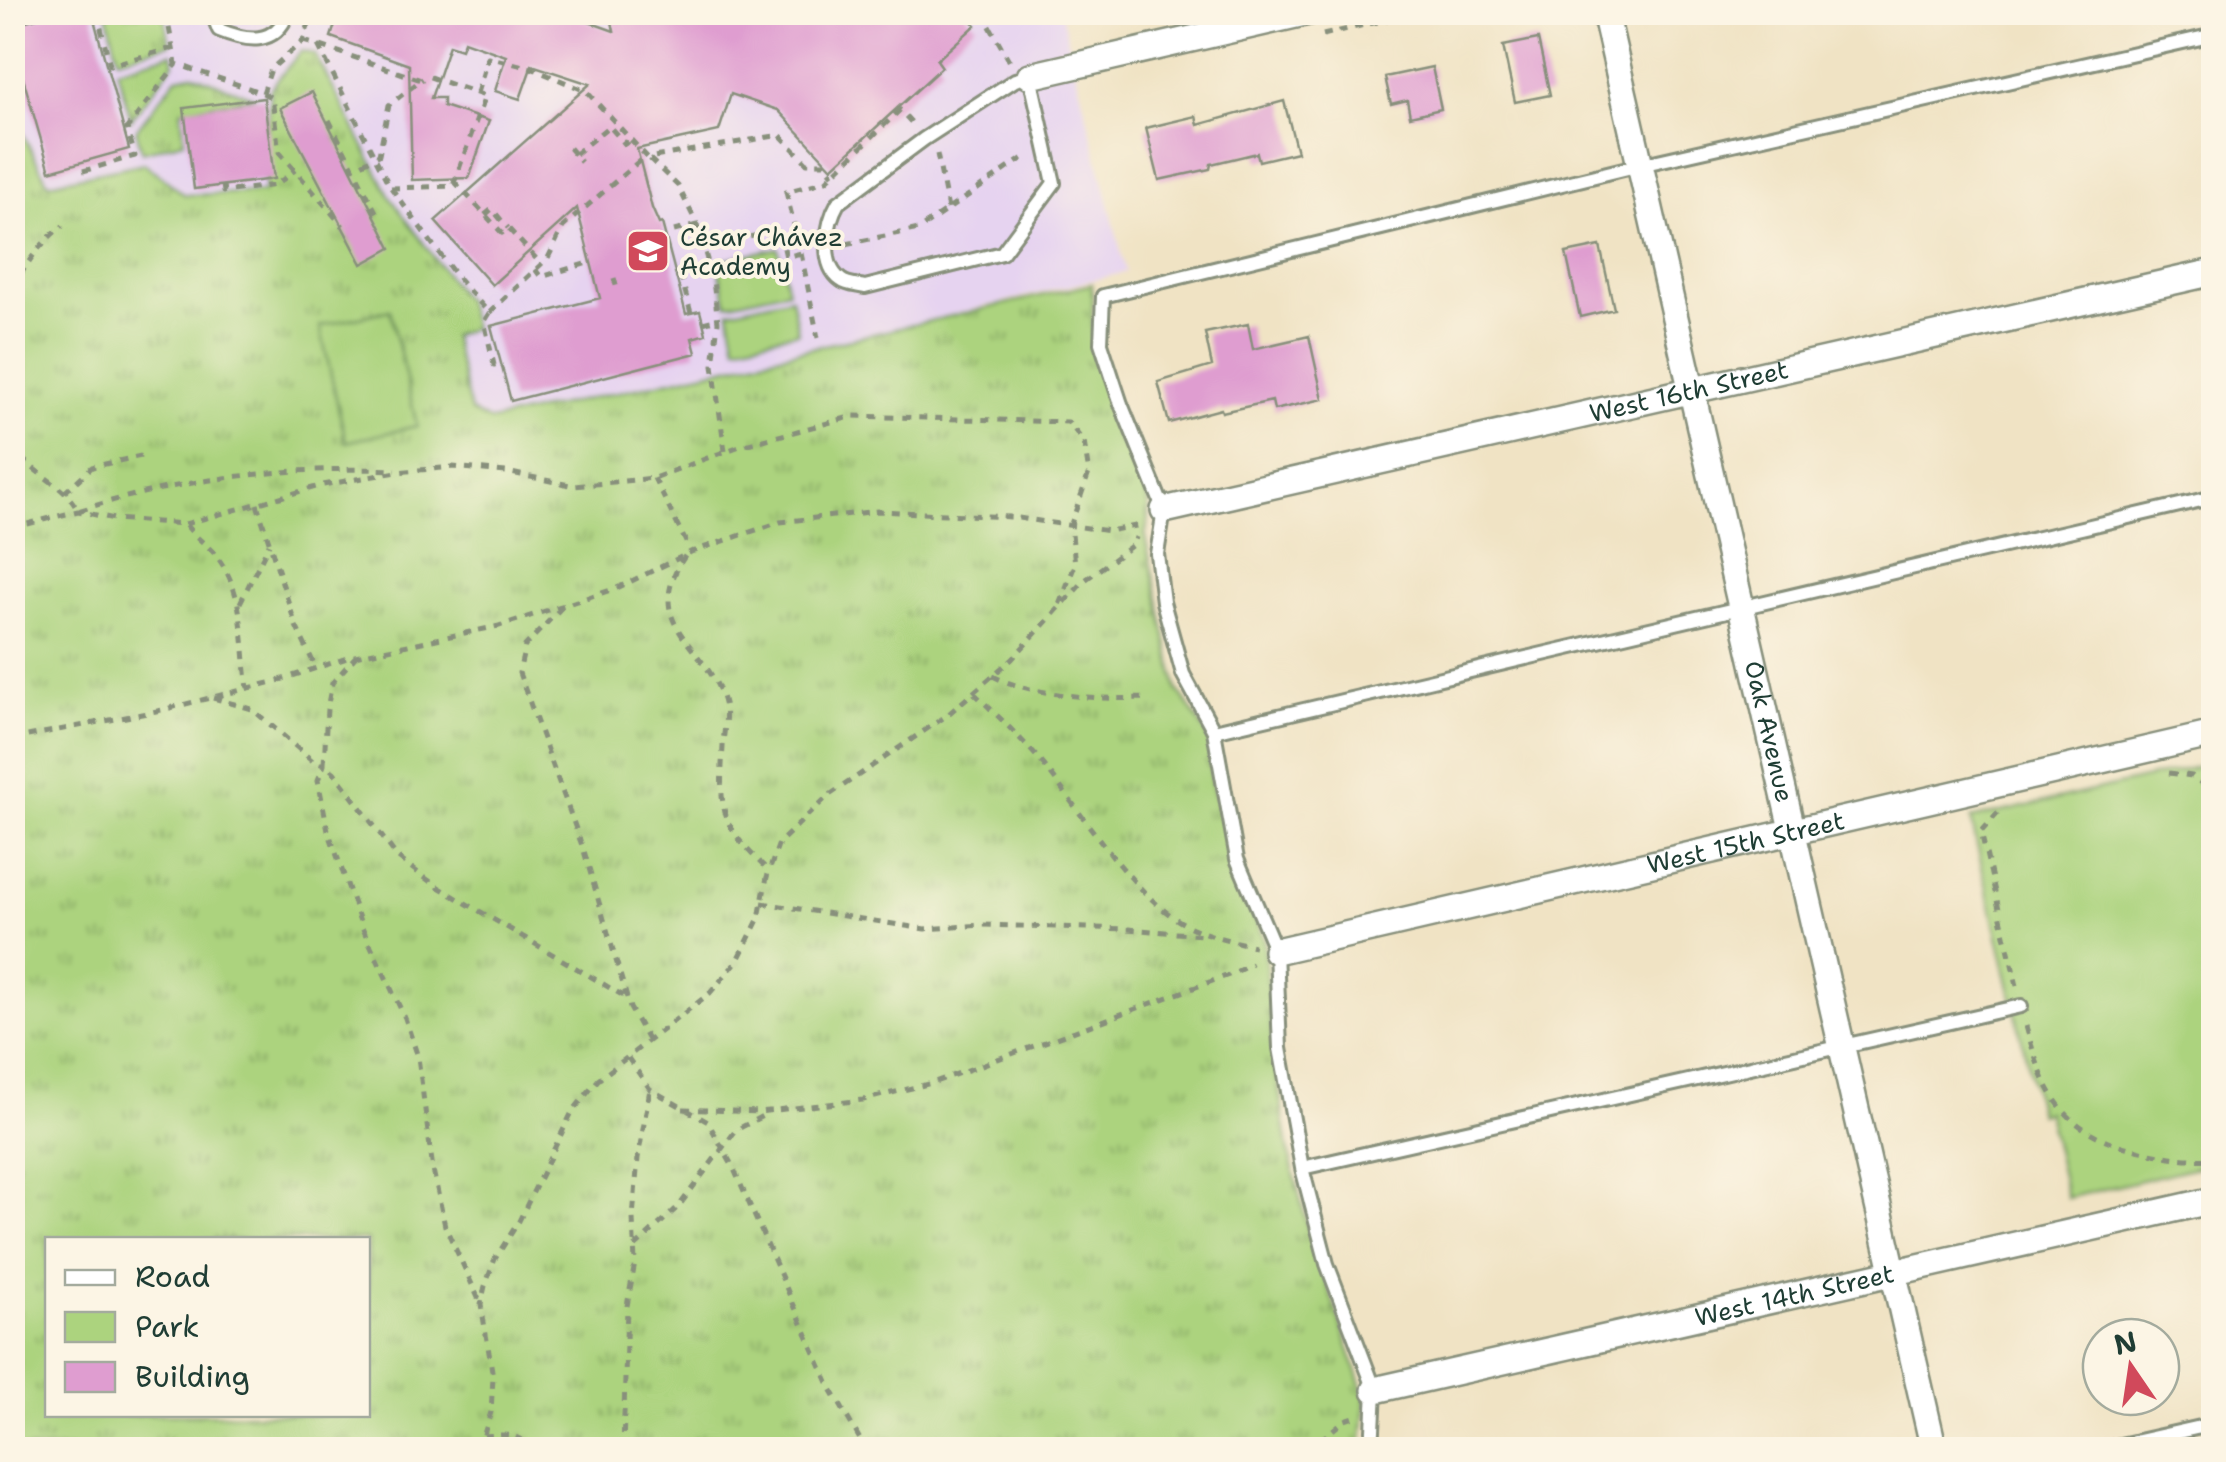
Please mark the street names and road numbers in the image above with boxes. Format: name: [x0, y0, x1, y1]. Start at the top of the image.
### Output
street label: West 16th Street: [1586, 352, 1791, 430]
street label: Oak Avenue: [1737, 657, 1802, 806]
street label: West 15th Street: [1643, 803, 1848, 882]
street label: West 14th Street: [1692, 1256, 1897, 1334]

